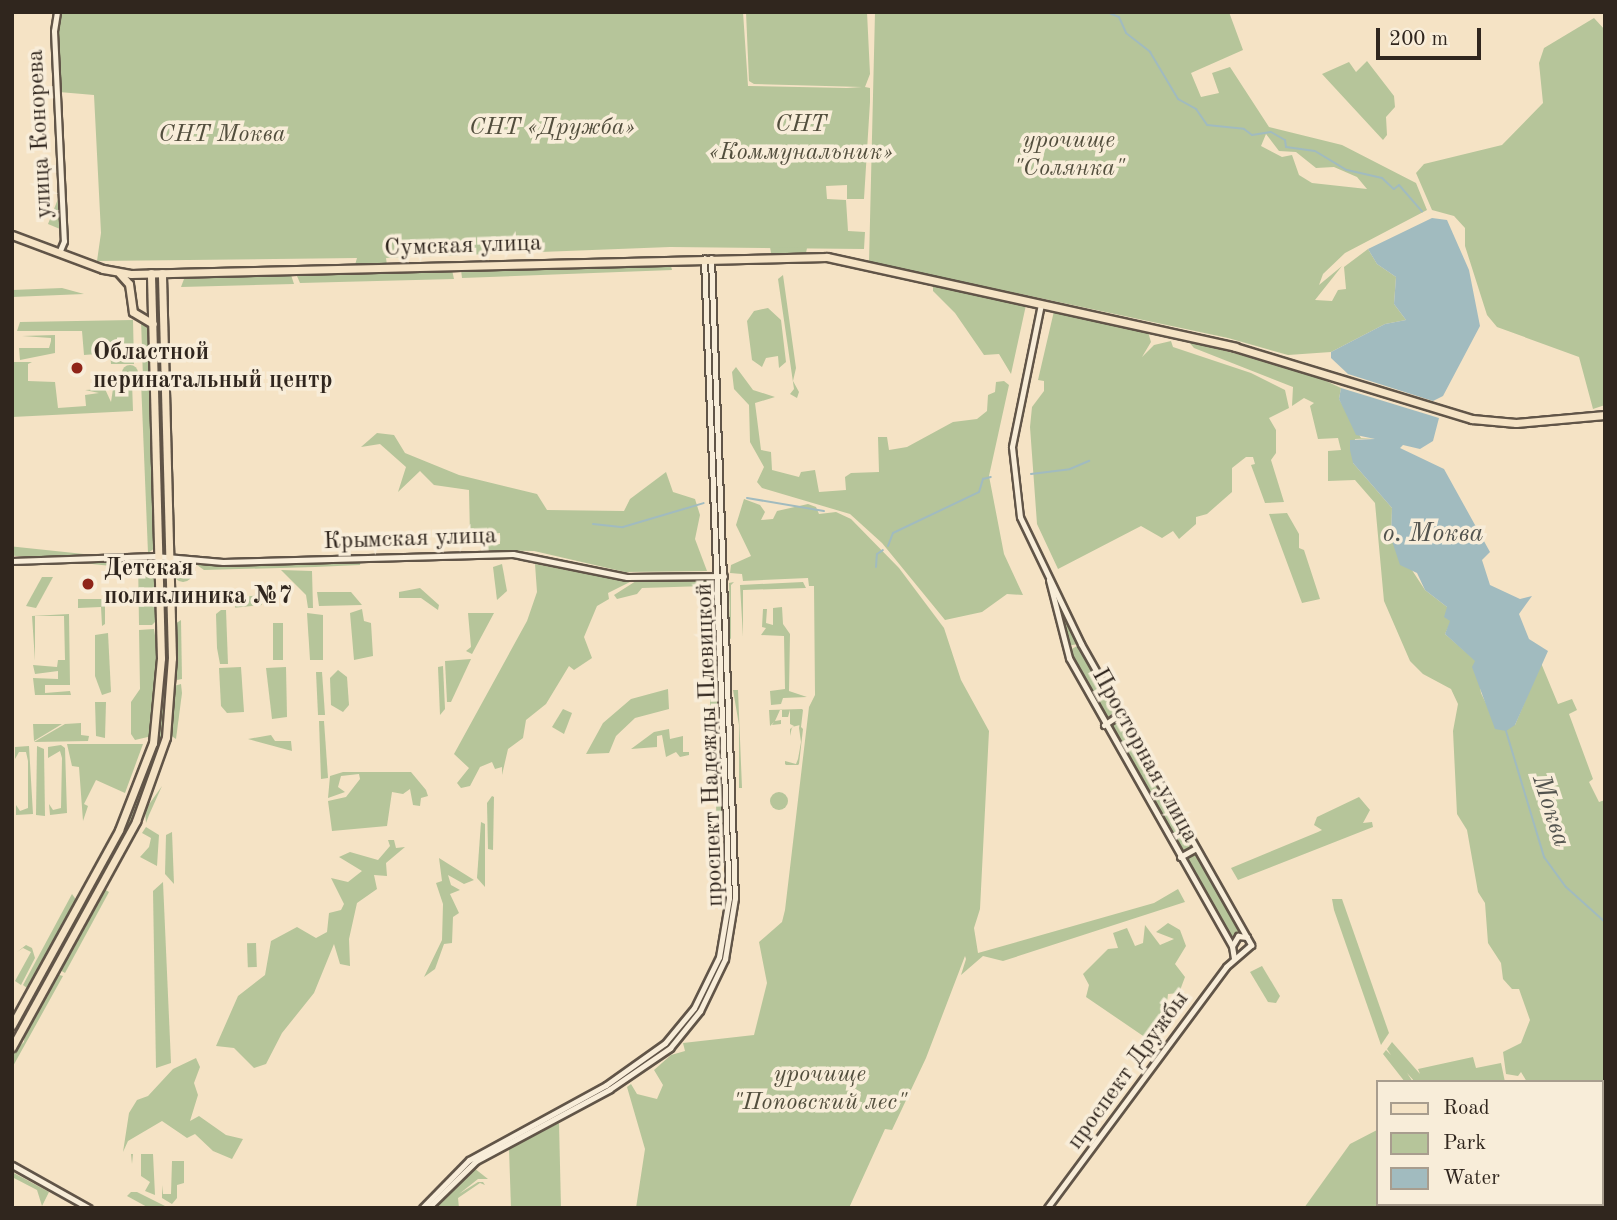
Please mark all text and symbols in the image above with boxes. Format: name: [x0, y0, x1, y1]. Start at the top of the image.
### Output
scale bar: [1379, 14, 1484, 58]
text: 200 m: [1389, 29, 1448, 50]
street label: улица Конорева: [22, 49, 60, 219]
park label: СНТ «Коммунальник»: [709, 112, 893, 168]
park label: СНТ «Дружба»: [469, 115, 635, 143]
park label: СНТ Моква: [158, 122, 286, 150]
park label: урочище "Солянка": [1013, 128, 1125, 184]
street label: Сумская улица: [384, 230, 542, 264]
place label: Областной перинатальный центр: [93, 340, 333, 396]
marker: Областной перинатальный центр: [67, 358, 87, 378]
water label: о. Моква: [1382, 519, 1484, 551]
street label: Крымская улица: [323, 523, 497, 557]
place label: Детская поликлиника №7: [104, 556, 293, 612]
marker: Детская поликлиника №7: [78, 574, 98, 594]
street label: проспект Надежды Плевицкой: [691, 583, 731, 907]
street label: Просторная улица: [1084, 664, 1204, 848]
water label: Моква: [1524, 771, 1576, 851]
street label: проспект Дружбы: [1062, 986, 1196, 1156]
park label: урочище "Поповский лес": [733, 1062, 907, 1118]
legend: [1376, 1080, 1603, 1206]
text: Road: [1443, 1098, 1490, 1119]
text: Park: [1443, 1133, 1486, 1154]
text: Water: [1443, 1168, 1500, 1189]

